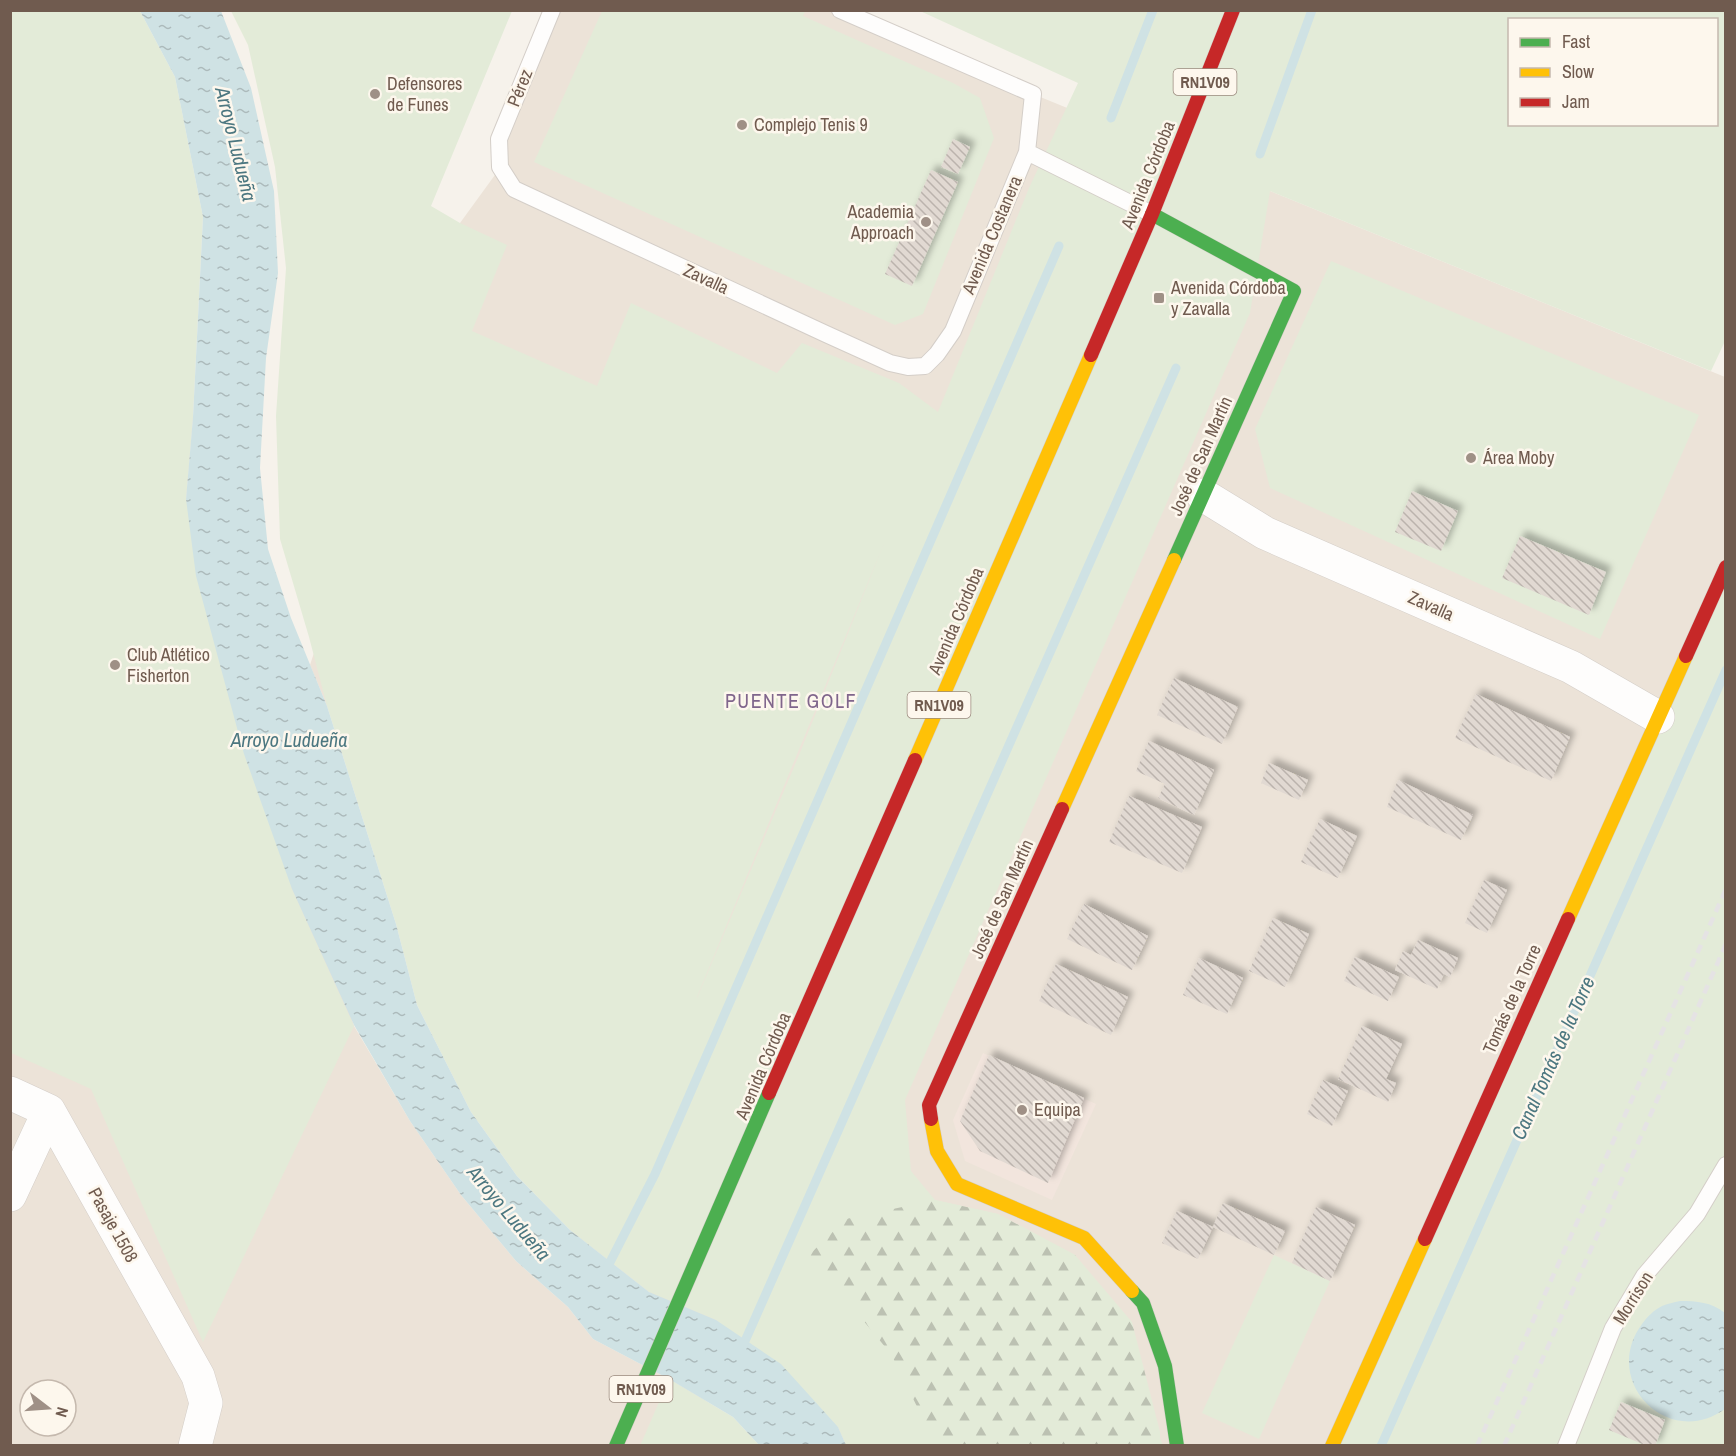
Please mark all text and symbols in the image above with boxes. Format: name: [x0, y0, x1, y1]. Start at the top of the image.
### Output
legend: [1508, 18, 1718, 126]
text: Fast: [1562, 29, 1590, 54]
text: Slow: [1562, 59, 1594, 84]
street label: Pérez: [501, 65, 538, 110]
road number: RN1V09: [1174, 69, 1236, 95]
place label: Defensores de Funes: [387, 71, 462, 117]
water label: Arroyo Ludueña: [209, 83, 264, 204]
marker: Defensores de Funes: [368, 87, 382, 101]
text: Jam: [1562, 89, 1590, 114]
place label: Complejo Tenis 9: [754, 112, 868, 137]
street label: Avenida Córdoba: [1114, 117, 1181, 234]
marker: Complejo Tenis 9: [735, 118, 749, 132]
street label: Avenida Costanera: [955, 172, 1028, 299]
place label: Academia Approach: [847, 199, 914, 245]
marker: Academia Approach: [919, 215, 933, 229]
street label: Zavalla: [679, 257, 733, 300]
place label: Avenida Córdoba y Zavalla: [1170, 275, 1286, 321]
marker: Avenida Córdoba y Zavalla: [1152, 291, 1166, 305]
street label: José de San Martín: [1163, 392, 1238, 519]
place label: Área Moby: [1482, 445, 1555, 470]
marker: Área Moby: [1464, 451, 1478, 465]
street label: Avenida Córdoba: [921, 563, 989, 679]
street label: Zavalla: [1404, 584, 1458, 627]
place label: Club Atlético Fisherton: [127, 642, 210, 688]
marker: Club Atlético Fisherton: [108, 658, 122, 672]
district label: PUENTE GOLF: [725, 687, 857, 714]
road number: RN1V09: [908, 692, 970, 718]
water label: Arroyo Ludueña: [230, 726, 347, 753]
street label: José de San Martín: [964, 835, 1039, 962]
street label: Tomás de la Torre: [1476, 940, 1547, 1057]
water label: Canal Tomás de la Torre: [1504, 972, 1601, 1144]
street label: Avenida Córdoba: [728, 1008, 796, 1124]
place label: Equipa: [1034, 1097, 1081, 1122]
marker: Equipa: [1015, 1103, 1029, 1117]
water label: Arroyo Ludueña: [461, 1159, 557, 1266]
street label: Pasaje 1508: [83, 1183, 144, 1267]
street label: Morrison: [1607, 1266, 1659, 1329]
road number: RN1V09: [610, 1376, 672, 1402]
north arrow: [18, 1378, 78, 1438]
text: N: [50, 1405, 74, 1420]

